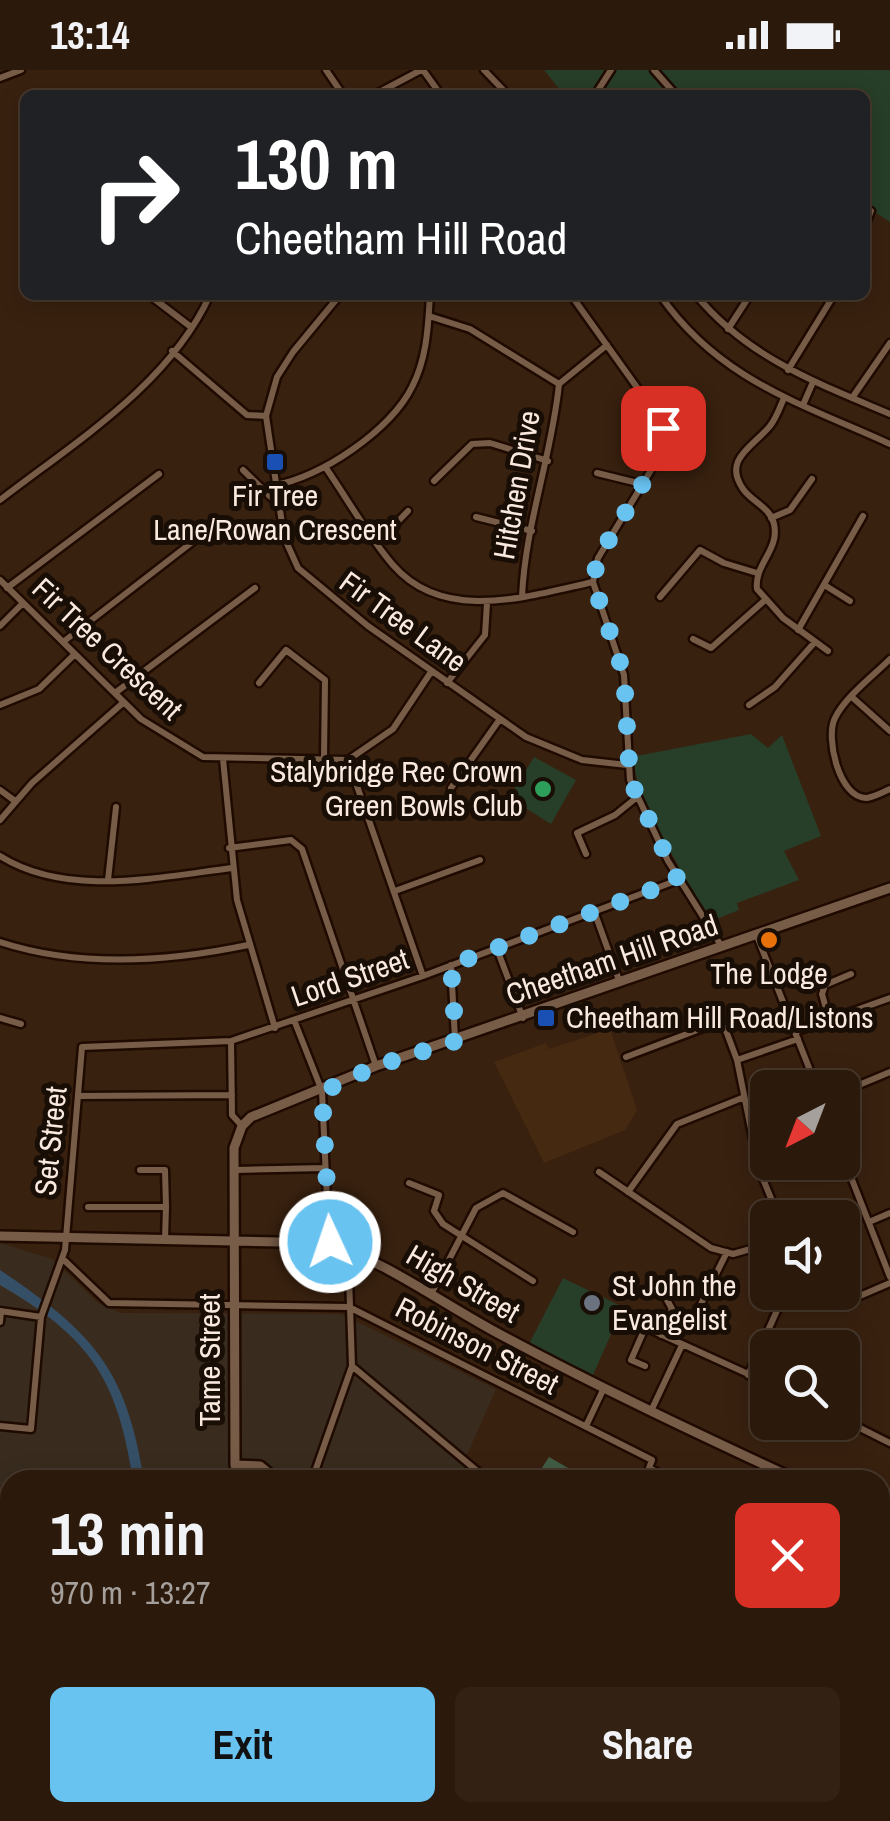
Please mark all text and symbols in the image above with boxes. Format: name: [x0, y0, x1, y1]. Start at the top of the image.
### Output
text: 13:14: [50, 10, 130, 61]
text: 130 m: [235, 117, 398, 211]
icon: right: [70, 130, 200, 260]
text: Cheetham Hill Road: [235, 207, 567, 268]
pin: [621, 386, 706, 471]
icon: arrive: [636, 401, 691, 456]
street label: Hitchen Drive: [483, 407, 549, 562]
marker: Fir Tree Lane/Rowan Crescent: [264, 451, 286, 473]
place label: Fir Tree Lane/Rowan Crescent: [153, 475, 397, 549]
street label: Fir Tree Lane: [332, 562, 475, 681]
street label: Fir Tree Crescent: [24, 568, 191, 728]
place label: Stalybridge Rec Crown Green Bowls Club: [270, 751, 523, 825]
marker: Stalybridge Rec Crown Green Bowls Club: [532, 778, 554, 800]
street label: Cheetham Hill Road: [500, 904, 723, 1014]
marker: The Lodge: [758, 929, 780, 951]
street label: Lord Street: [286, 938, 414, 1016]
place label: The Lodge: [710, 953, 828, 993]
place label: Cheetham Hill Road/Listons: [566, 997, 874, 1037]
marker: Cheetham Hill Road/Listons: [535, 1007, 557, 1029]
north arrow: [750, 1070, 860, 1180]
map controls: [750, 1070, 860, 1440]
street label: Set Street: [24, 1084, 76, 1197]
position arrow: [278, 1190, 382, 1294]
button: sound: [750, 1200, 860, 1310]
street label: High Street: [400, 1235, 528, 1332]
place label: St John the Evangelist: [612, 1265, 736, 1339]
street label: Robinson Street: [389, 1287, 566, 1403]
marker: St John the Evangelist: [581, 1292, 603, 1314]
street label: Tame Street: [189, 1293, 229, 1427]
button: search: [750, 1330, 860, 1440]
text: 13 min: [50, 1493, 206, 1574]
button: close: [735, 1503, 840, 1608]
text: 970 m · 13:27: [50, 1571, 210, 1614]
button: Exit: [50, 1687, 435, 1802]
button: Share: [455, 1687, 840, 1802]

